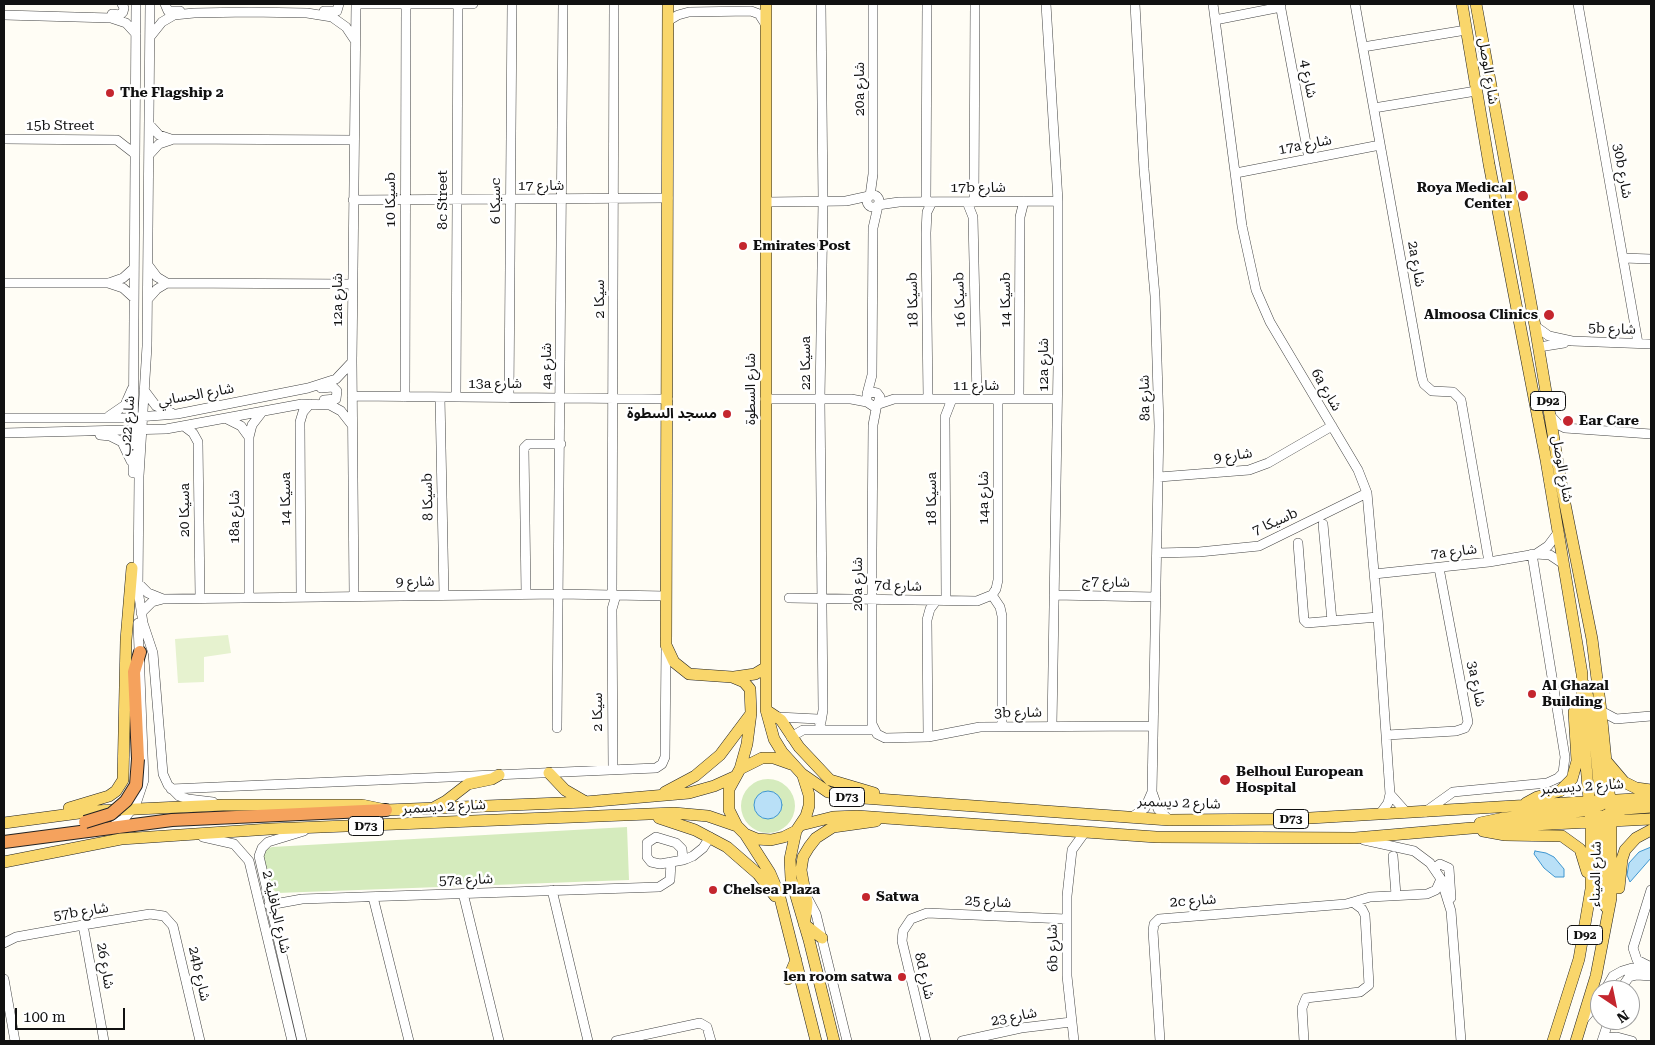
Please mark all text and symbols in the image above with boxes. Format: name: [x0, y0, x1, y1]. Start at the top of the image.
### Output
street label: شارع الوصل: [1474, 36, 1502, 106]
street label: شارع 4: [1296, 58, 1320, 100]
street label: 20a شارع: [852, 62, 868, 116]
place label: The Flagship 2: [120, 85, 224, 101]
marker: The Flagship 2: [104, 87, 116, 99]
street label: 15b Street: [26, 118, 94, 134]
street label: 17a شارع: [1277, 132, 1333, 158]
street label: 30b شارع: [1609, 142, 1635, 200]
street label: 8c Street: [435, 170, 451, 230]
street label: سيكا 10b: [383, 172, 399, 228]
street label: سيكا 6c: [488, 178, 504, 224]
street label: شارع 17: [518, 178, 564, 194]
street label: 17b شارع: [950, 180, 1006, 196]
place label: Roya Medical Center: [1417, 180, 1512, 212]
marker: Roya Medical Center: [1516, 189, 1530, 203]
place label: Emirates Post: [753, 238, 850, 254]
marker: Emirates Post: [737, 240, 749, 252]
street label: 2a شارع: [1404, 240, 1428, 288]
street label: سيكا 18b: [904, 272, 922, 328]
street label: سيكا 16b: [951, 272, 969, 328]
street label: سيكا 14b: [998, 272, 1014, 328]
street label: 12a شارع: [330, 273, 346, 327]
street label: سيكا 2: [592, 280, 608, 318]
place label: Almoosa Clinics: [1424, 307, 1538, 323]
marker: Almoosa Clinics: [1542, 308, 1556, 322]
street label: 5b شارع: [1588, 320, 1636, 338]
street label: سيكا 22a: [798, 336, 814, 390]
street label: 12a شارع: [1036, 338, 1052, 392]
street label: 4a شارع: [539, 343, 555, 389]
street label: شارع السطوة: [743, 353, 759, 425]
street label: 6a شارع: [1307, 366, 1345, 414]
street label: 8a شارع: [1136, 375, 1154, 421]
street label: 13a شارع: [468, 376, 522, 392]
street label: شارع 11: [953, 378, 999, 394]
street label: شارع الحسابي: [157, 380, 235, 410]
road number: D92: [1530, 392, 1566, 411]
street label: شارع 22ب: [118, 395, 138, 457]
place label: مسجد السطوة: [627, 406, 717, 422]
marker: مسجد السطوة: [721, 408, 733, 420]
place label: Ear Care: [1579, 413, 1639, 429]
marker: Ear Care: [1561, 414, 1575, 428]
street label: شارع الوصل: [1548, 434, 1576, 504]
street label: شارع 9: [1213, 445, 1253, 467]
street label: 14a شارع: [976, 471, 992, 525]
street label: سيكا 14a: [278, 472, 294, 526]
street label: سيكا 18a: [924, 472, 940, 526]
street label: سيكا 8b: [419, 473, 437, 521]
street label: سيكا 20a: [177, 483, 193, 537]
street label: 18a شارع: [227, 490, 243, 544]
street label: سيكا 7b: [1250, 505, 1300, 539]
street label: 7a شارع: [1430, 541, 1478, 563]
street label: 20a شارع: [850, 557, 866, 611]
street label: شارع 9: [396, 573, 434, 591]
street label: شارع 7ج: [1082, 573, 1130, 591]
street label: 7d شارع: [874, 577, 922, 595]
street label: 3a شارع: [1463, 660, 1489, 708]
place label: Al Ghazal Building: [1542, 678, 1609, 710]
marker: Al Ghazal Building: [1526, 688, 1538, 700]
street label: سيكا 2: [590, 693, 606, 731]
street label: 3b شارع: [994, 704, 1042, 722]
place label: Belhoul European Hospital: [1236, 764, 1364, 796]
marker: Belhoul European Hospital: [1218, 773, 1232, 787]
street label: شارع 2 ديسمبر: [1540, 776, 1624, 798]
road number: D73: [830, 788, 864, 806]
street label: شارع 2 ديسمبر: [1137, 793, 1221, 813]
street label: شارع 2 ديسمبر: [402, 796, 486, 818]
road number: D73: [1274, 810, 1308, 829]
road number: D73: [348, 816, 384, 836]
street label: شارع الميناء: [1587, 841, 1605, 907]
street label: شارع الجافلية 2: [258, 869, 294, 955]
street label: 57a شارع: [439, 871, 493, 889]
place label: Chelsea Plaza: [723, 882, 820, 898]
marker: Chelsea Plaza: [707, 884, 719, 896]
place label: Satwa: [876, 889, 919, 905]
marker: Satwa: [860, 891, 872, 903]
street label: 2c شارع: [1169, 891, 1217, 911]
street label: شارع 25: [964, 892, 1012, 912]
street label: 57b شارع: [52, 899, 110, 925]
street label: 6b شارع: [1044, 924, 1062, 972]
road number: D92: [1568, 926, 1602, 944]
street label: شارع 26: [93, 942, 117, 990]
street label: 24b شارع: [185, 945, 213, 1003]
street label: 8d شارع: [910, 951, 938, 1001]
place label: len room satwa: [784, 969, 892, 985]
marker: len room satwa: [896, 971, 908, 983]
north arrow: [1590, 980, 1640, 1030]
scale bar: [18, 998, 128, 1030]
street label: شارع 23: [990, 1004, 1038, 1030]
text: N: [1614, 1007, 1632, 1026]
text: 100 m: [23, 1008, 66, 1026]

